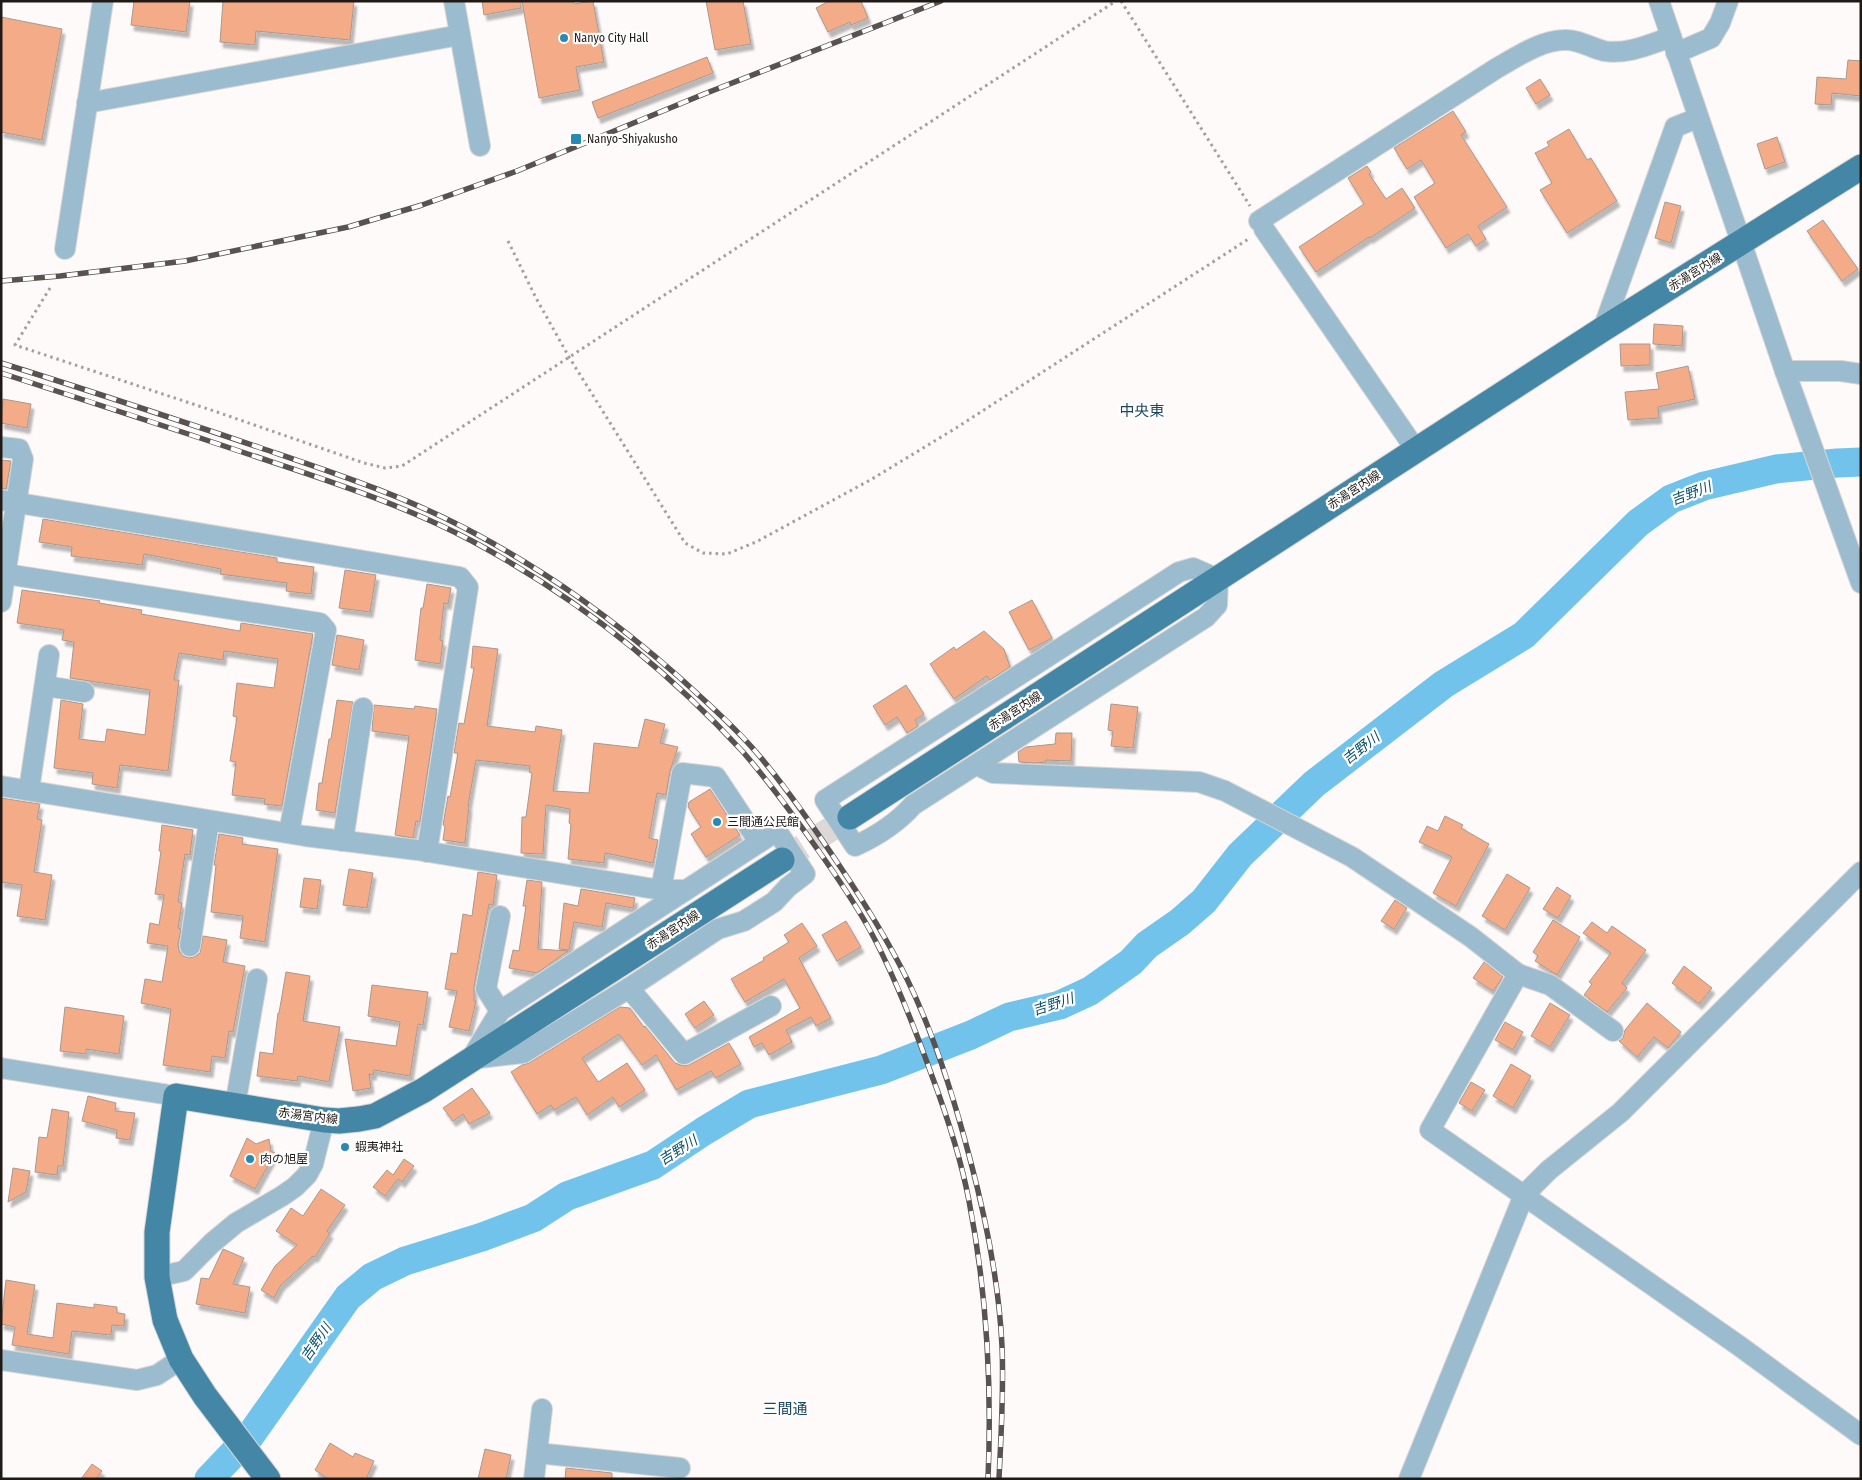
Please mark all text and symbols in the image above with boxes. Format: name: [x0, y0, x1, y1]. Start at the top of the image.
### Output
place label: Nanyo City Hall: [574, 31, 648, 45]
marker: Nanyo City Hall: [558, 32, 570, 44]
marker: Nanyo-Shiyakusho: [569, 132, 583, 146]
place label: Nanyo-Shiyakusho: [587, 132, 678, 146]
street label: 赤湯宮内線: [1666, 250, 1724, 294]
district label: 中央東: [1119, 402, 1165, 420]
street label: 赤湯宮内線: [1325, 468, 1383, 512]
water label: 吉野川: [1669, 477, 1716, 509]
street label: 赤湯宮内線: [986, 689, 1044, 733]
water label: 吉野川: [1340, 728, 1385, 768]
place label: 三間通公民館: [727, 815, 799, 829]
marker: 三間通公民館: [711, 816, 723, 828]
street label: 赤湯宮内線: [644, 908, 702, 952]
water label: 吉野川: [1031, 989, 1078, 1019]
street label: 赤湯宮内線: [277, 1105, 339, 1127]
water label: 吉野川: [656, 1131, 702, 1169]
place label: 蝦夷神社: [355, 1140, 403, 1154]
marker: 蝦夷神社: [339, 1141, 351, 1153]
place label: 肉の旭屋: [260, 1152, 308, 1166]
marker: 肉の旭屋: [244, 1153, 256, 1165]
water label: 吉野川: [297, 1319, 337, 1364]
district label: 三間通: [762, 1400, 808, 1418]

